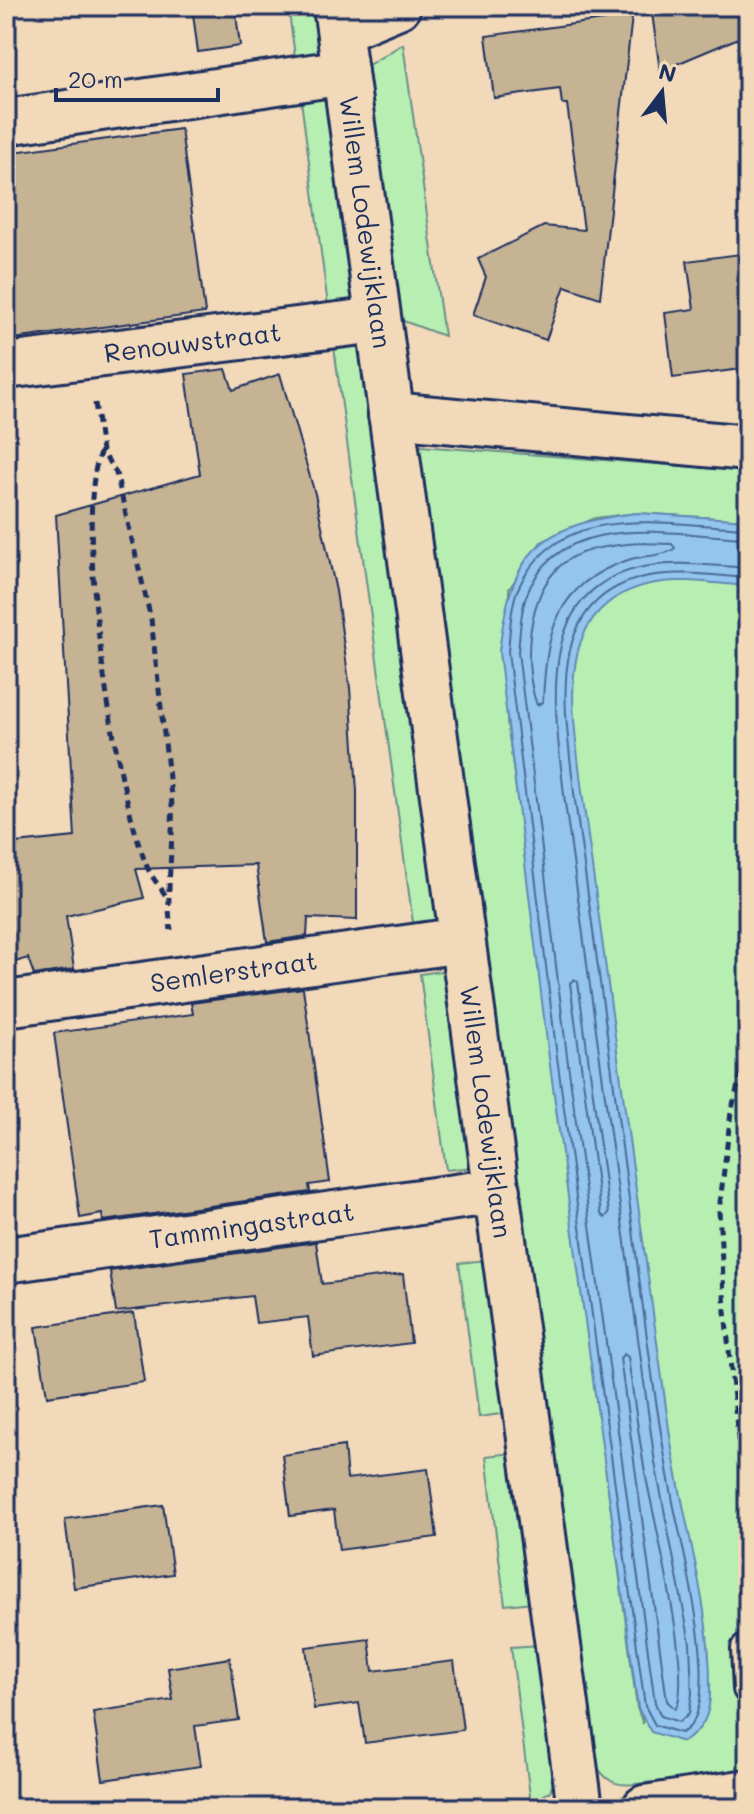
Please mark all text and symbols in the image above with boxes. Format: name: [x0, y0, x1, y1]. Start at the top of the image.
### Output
scale bar: [56, 52, 218, 102]
north arrow: [622, 52, 702, 132]
text: N: [656, 56, 680, 89]
text: 20 m: [68, 63, 123, 94]
street label: Willem Lodewijklaan: [332, 93, 400, 350]
street label: Renouwstraat: [102, 314, 283, 370]
street label: Semlerstraat: [148, 943, 319, 1000]
street label: Willem Lodewijklaan: [453, 983, 521, 1240]
street label: Tammingastraat: [147, 1193, 356, 1256]

